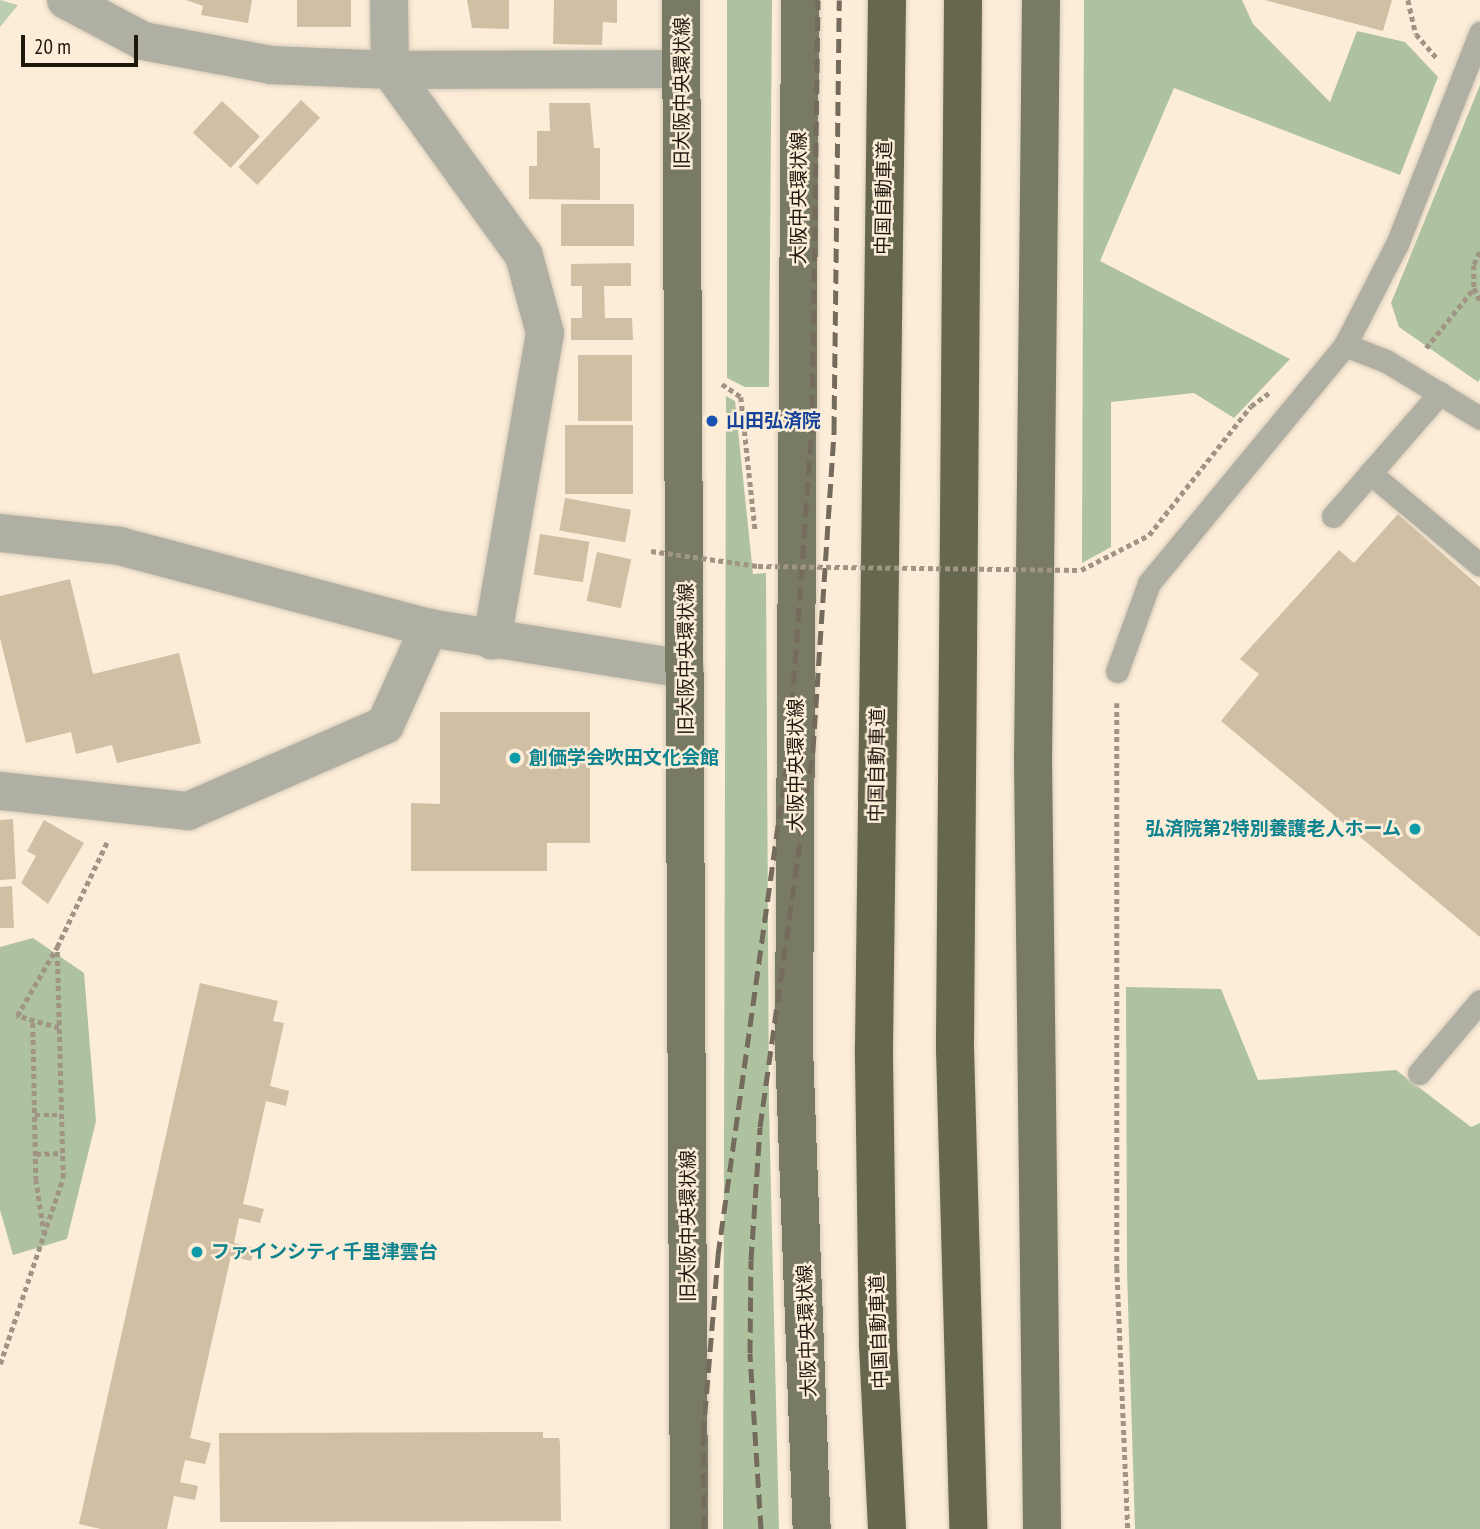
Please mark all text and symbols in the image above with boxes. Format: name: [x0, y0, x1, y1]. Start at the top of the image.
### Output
street label: 旧大阪中央環状線: [671, 17, 693, 169]
scale bar: [24, 21, 142, 65]
text: 20 m: [34, 33, 71, 60]
street label: 大阪中央環状線: [788, 132, 810, 264]
street label: 中国自動車道: [872, 141, 896, 255]
place label: 山田弘済院: [726, 410, 821, 432]
marker: 山田弘済院: [704, 413, 720, 429]
street label: 旧大阪中央環状線: [675, 583, 697, 735]
street label: 大阪中央環状線: [785, 699, 807, 831]
street label: 中国自動車道: [865, 708, 889, 822]
place label: 創価学会吹田文化会館: [529, 747, 719, 769]
marker: 創価学会吹田文化会館: [507, 750, 523, 766]
place label: 弘済院第2特別養護老人ホーム: [1145, 818, 1401, 840]
marker: 弘済院第2特別養護老人ホーム: [1407, 821, 1423, 837]
street label: 旧大阪中央環状線: [677, 1150, 699, 1302]
place label: ファインシティ千里津雲台: [211, 1241, 439, 1263]
marker: ファインシティ千里津雲台: [189, 1244, 205, 1260]
street label: 大阪中央環状線: [793, 1264, 821, 1398]
street label: 中国自動車道: [866, 1275, 892, 1389]

